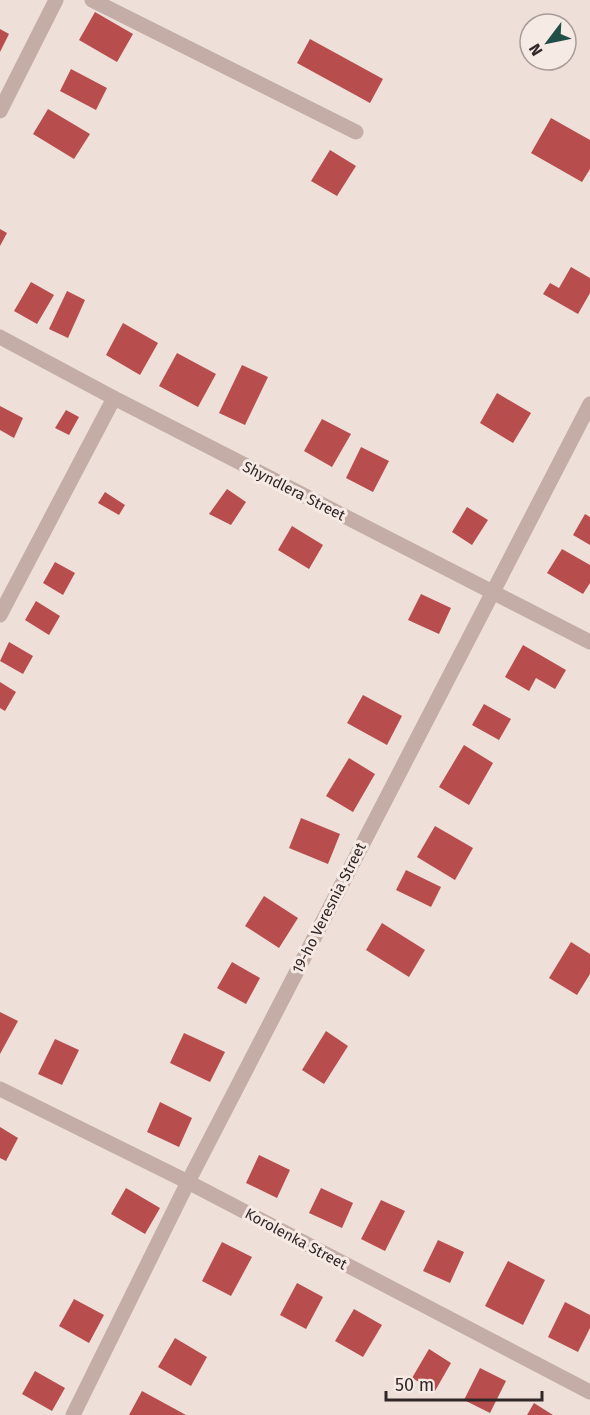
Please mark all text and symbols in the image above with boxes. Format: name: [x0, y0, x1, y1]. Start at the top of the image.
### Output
north arrow: [518, 12, 578, 72]
text: N: [525, 40, 547, 59]
street label: Shyndlera Street: [240, 457, 349, 525]
street label: 19-ho Veresnia Street: [288, 839, 370, 976]
street label: Korolenka Street: [242, 1205, 351, 1274]
scale bar: [386, 1364, 542, 1402]
text: 50 m: [395, 1374, 434, 1396]

